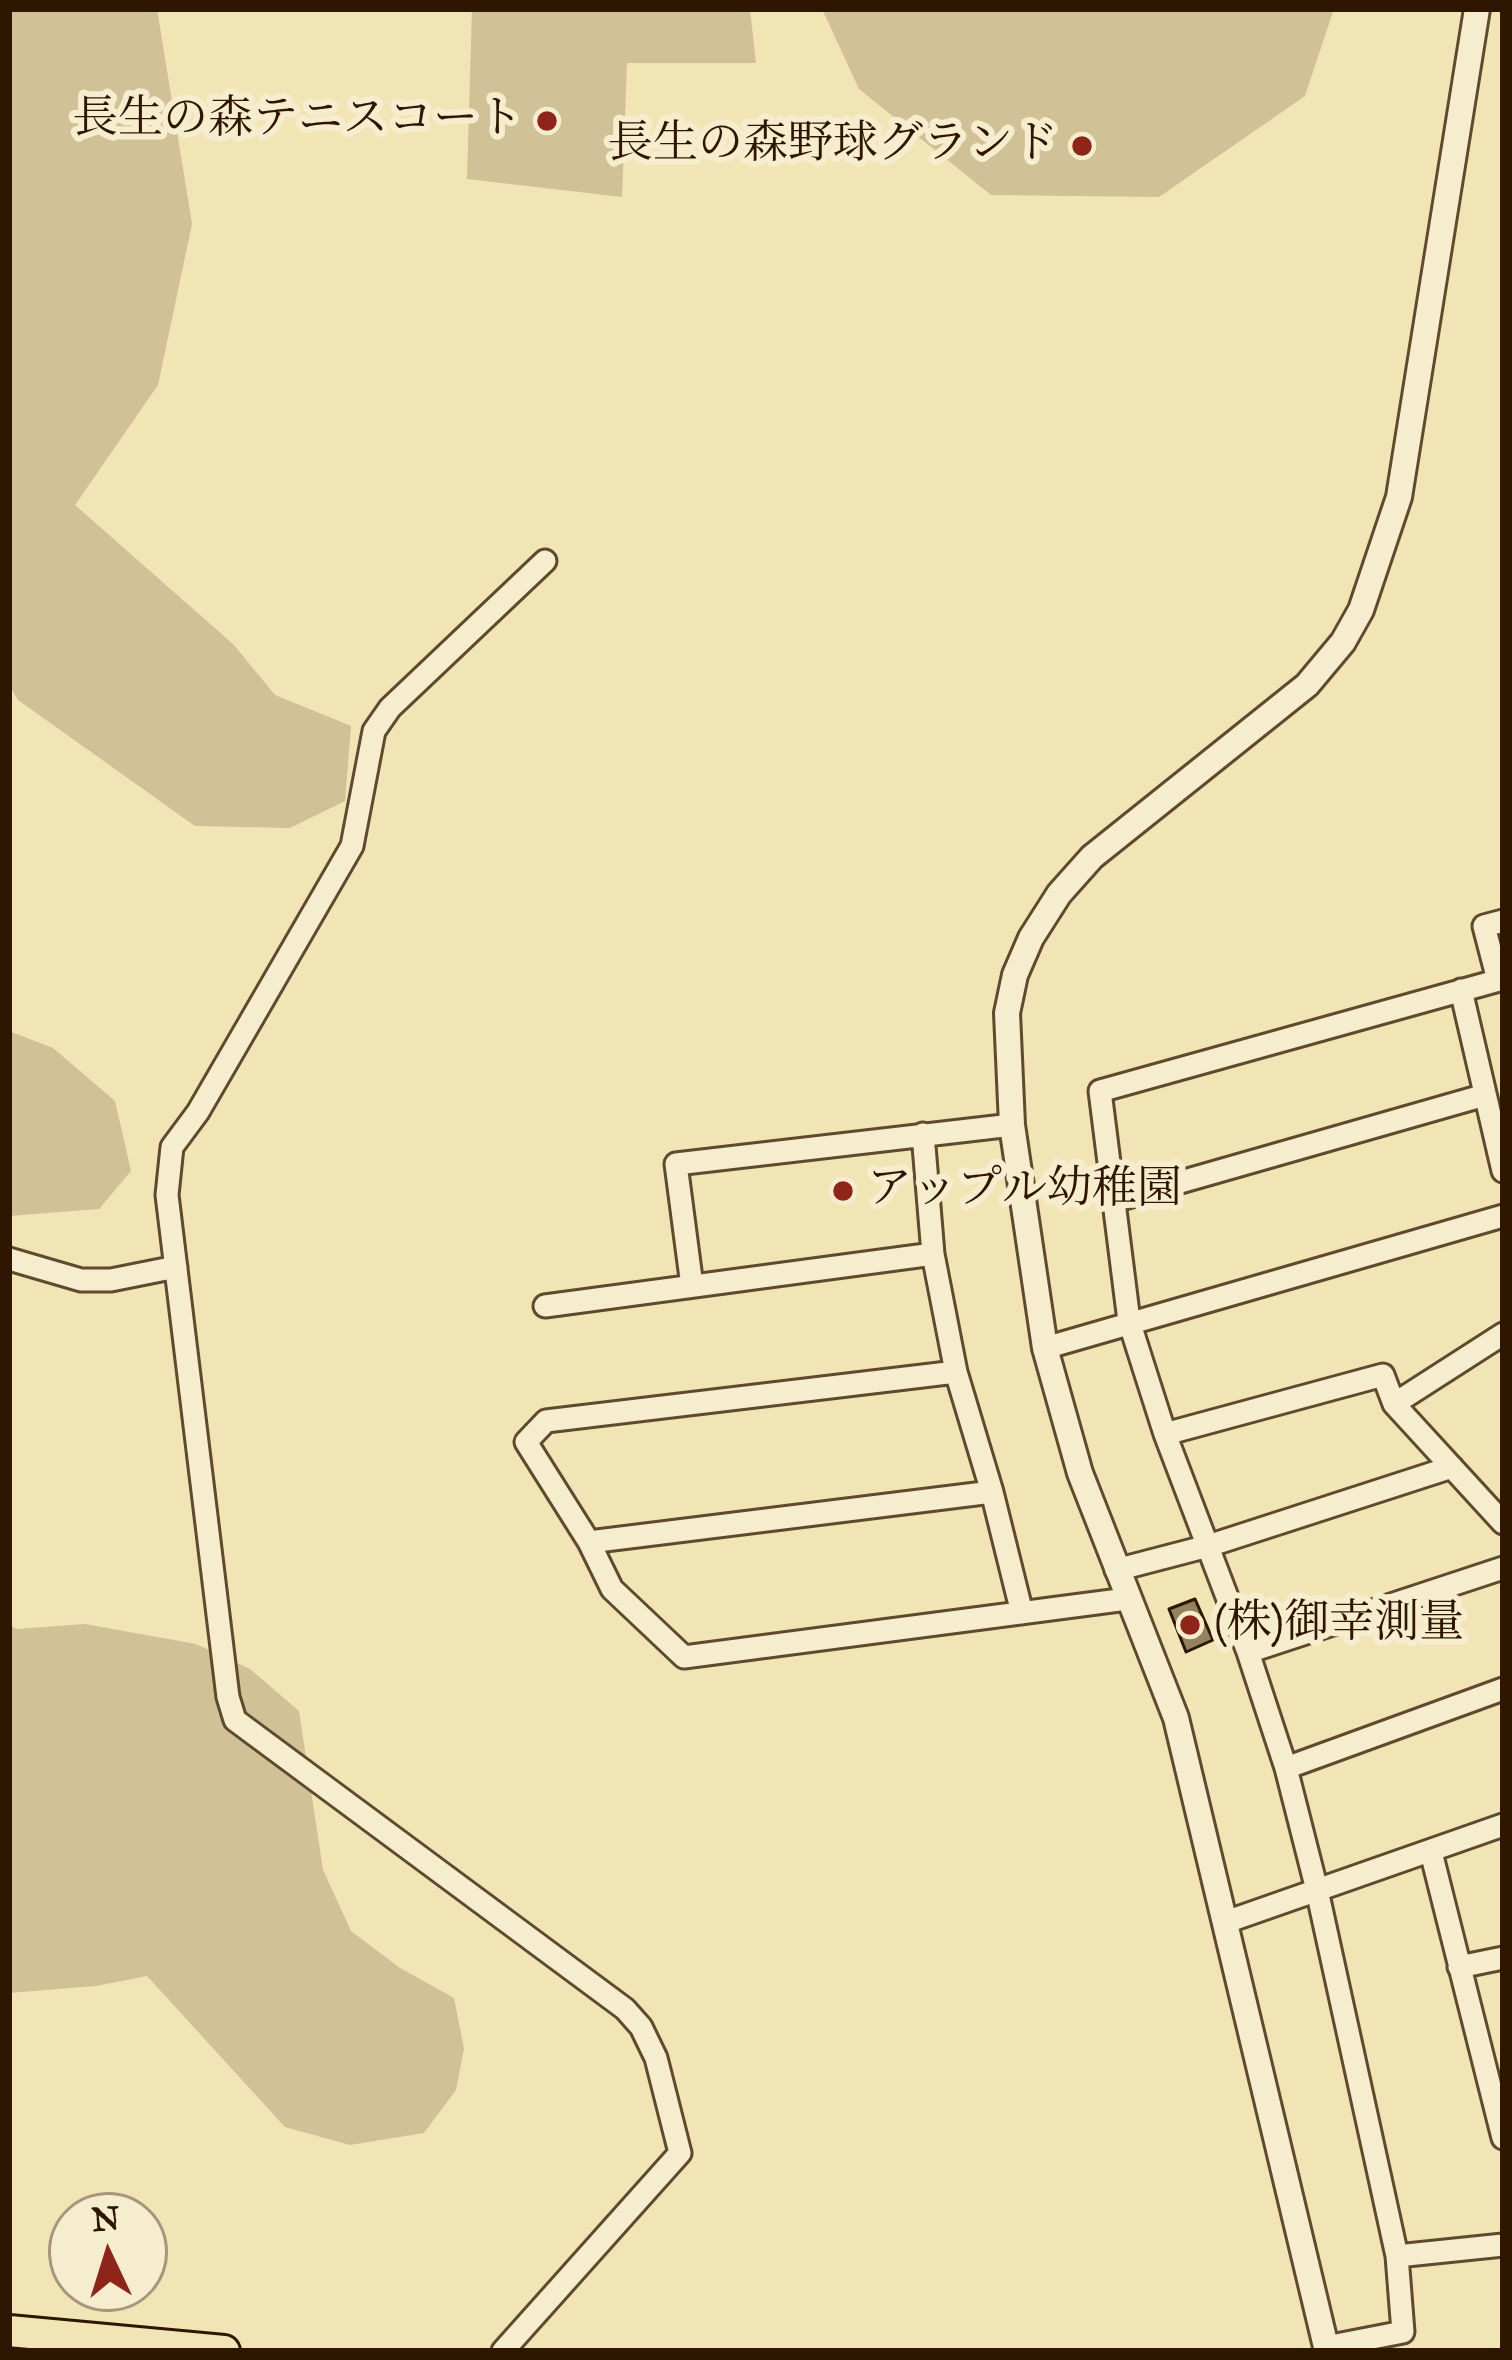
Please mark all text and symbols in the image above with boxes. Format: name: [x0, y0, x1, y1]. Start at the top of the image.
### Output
place label: 長生の森テニスコート: [73, 94, 523, 148]
marker: 長生の森テニスコート: [534, 108, 560, 134]
place label: 長生の森野球グランド: [608, 119, 1058, 173]
marker: 長生の森野球グランド: [1069, 133, 1095, 159]
place label: アップル幼稚園: [867, 1164, 1182, 1218]
marker: アップル幼稚園: [830, 1178, 856, 1204]
place label: (株)御幸測量: [1214, 1598, 1464, 1652]
marker: (株)御幸測量: [1177, 1612, 1203, 1638]
north arrow: [48, 2192, 168, 2312]
text: N: [90, 2198, 121, 2240]

